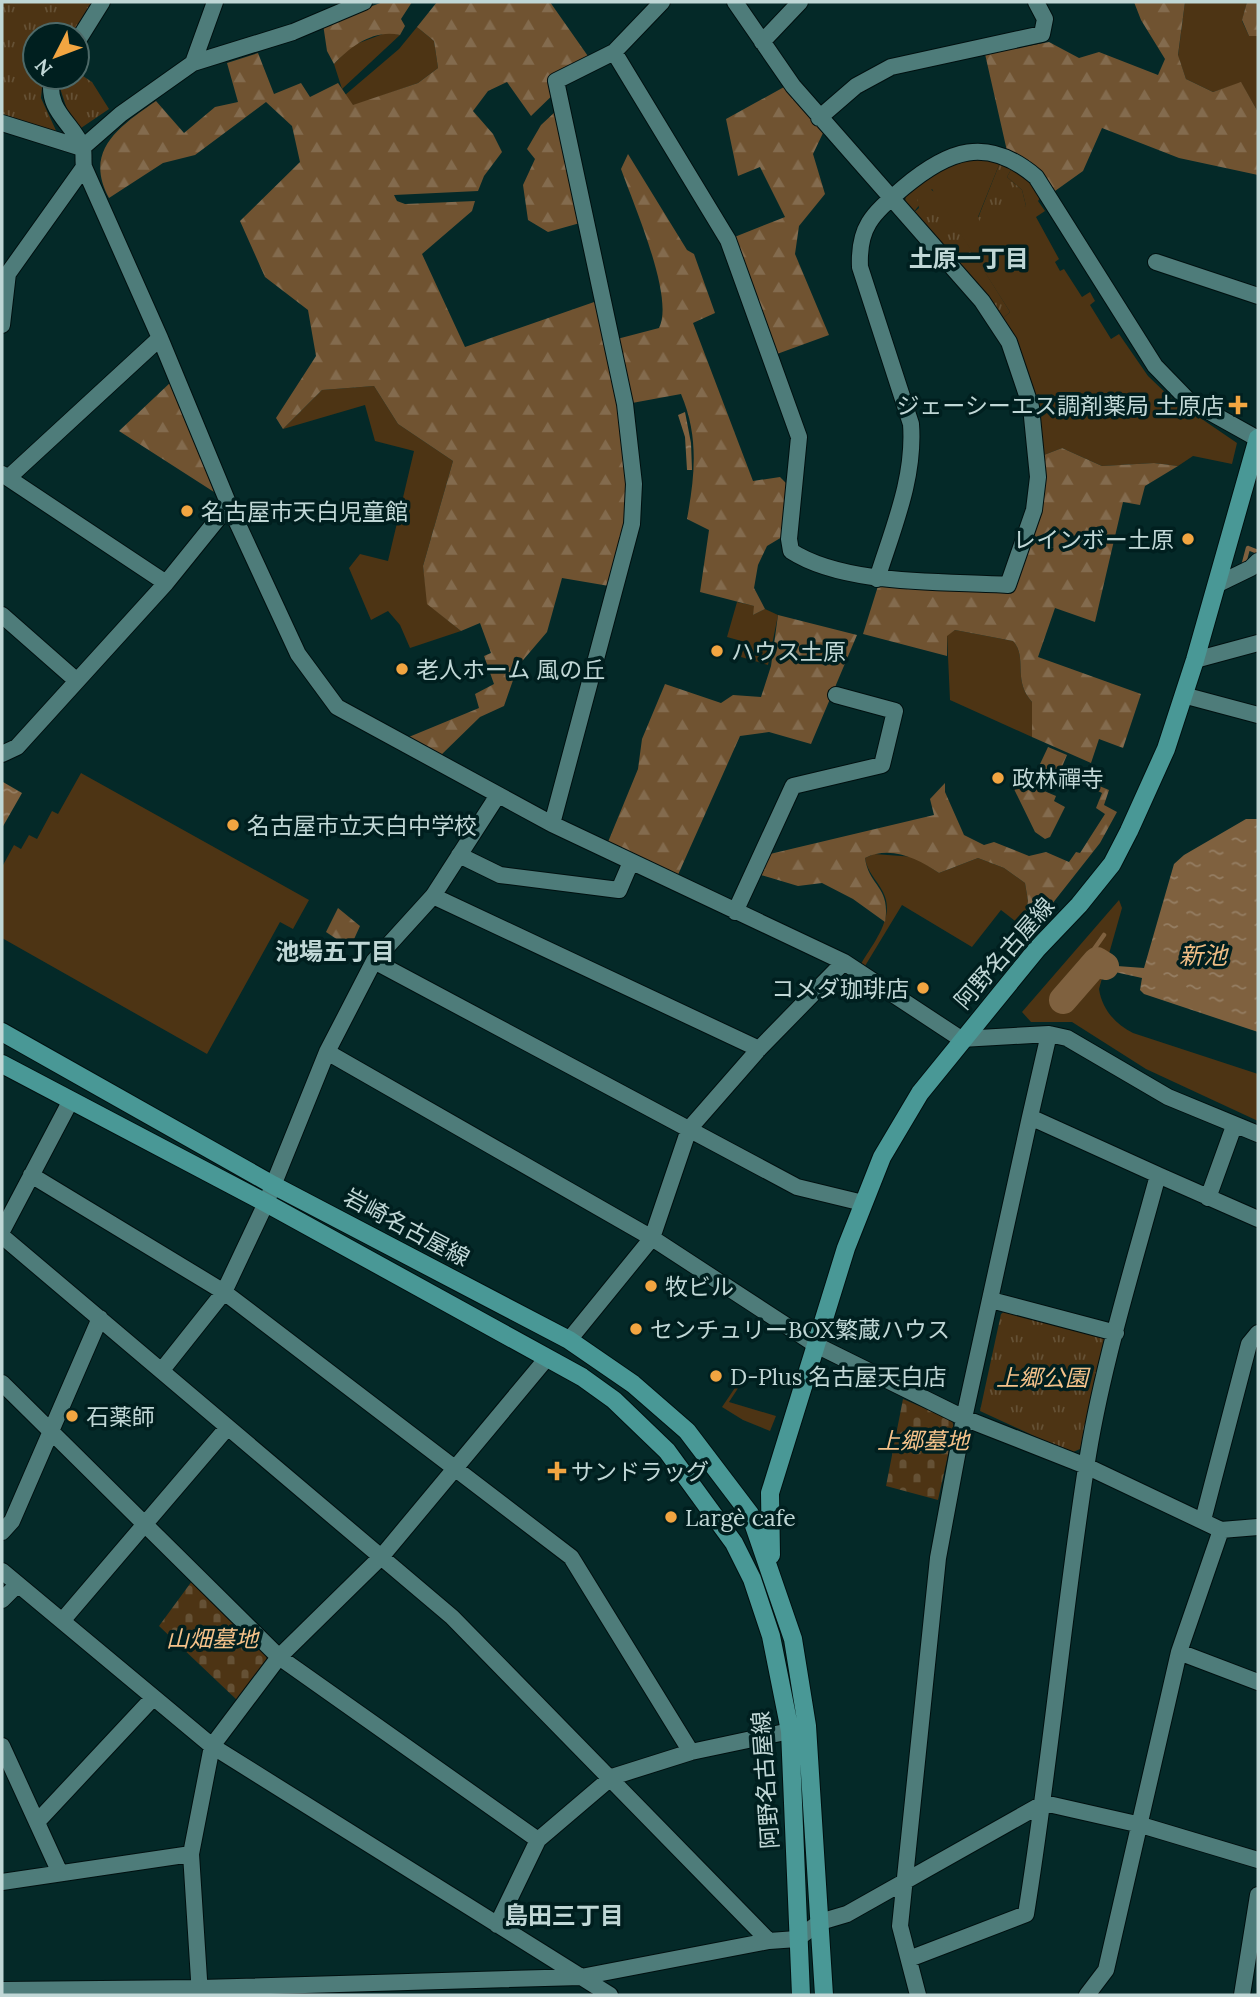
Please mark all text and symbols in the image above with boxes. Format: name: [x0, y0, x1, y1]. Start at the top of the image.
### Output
north arrow: [21, 21, 91, 91]
text: N: [29, 54, 57, 81]
district label: 土原一丁目: [909, 243, 1029, 274]
place label: ジェーシーエス調剤薬局 土原店: [896, 391, 1224, 420]
marker: ジェーシーエス調剤薬局 土原店: [1230, 397, 1246, 413]
place label: 名古屋市天白児童館: [201, 497, 408, 526]
marker: 名古屋市天白児童館: [179, 503, 195, 519]
place label: レインボー土原: [1013, 525, 1174, 554]
marker: レインボー土原: [1180, 531, 1196, 547]
place label: ハウス土原: [731, 637, 846, 666]
marker: ハウス土原: [709, 643, 725, 659]
place label: 老人ホーム 風の丘: [416, 655, 605, 684]
marker: 老人ホーム 風の丘: [394, 661, 410, 677]
place label: 政林禪寺: [1012, 764, 1104, 793]
marker: 政林禪寺: [990, 770, 1006, 786]
place label: 名古屋市立天白中学校: [247, 811, 477, 840]
marker: 名古屋市立天白中学校: [225, 817, 241, 833]
street label: 阿野名古屋線: [948, 891, 1060, 1015]
district label: 池場五丁目: [275, 936, 395, 967]
water label: 新池: [1179, 940, 1229, 971]
place label: コメダ珈琲店: [771, 974, 909, 1003]
marker: コメダ珈琲店: [915, 980, 931, 996]
street label: 岩崎名古屋線: [339, 1182, 475, 1272]
place label: 牧ビル: [665, 1272, 734, 1301]
marker: 牧ビル: [643, 1278, 659, 1294]
place label: センチュリーBOX繁蔵ハウス: [650, 1315, 950, 1344]
marker: センチュリーBOX繁蔵ハウス: [628, 1321, 644, 1337]
place label: D-Plus 名古屋天白店: [730, 1362, 947, 1391]
park label: 上郷公園: [996, 1363, 1091, 1392]
marker: D-Plus 名古屋天白店: [708, 1368, 724, 1384]
place label: 石薬師: [86, 1402, 155, 1431]
marker: 石薬師: [64, 1408, 80, 1424]
park label: 上郷墓地: [877, 1426, 971, 1455]
place label: サンドラッグ: [571, 1457, 709, 1486]
marker: サンドラッグ: [549, 1463, 565, 1479]
place label: Largè cafe: [685, 1503, 796, 1532]
marker: Largè cafe: [663, 1509, 679, 1525]
park label: 山畑墓地: [166, 1624, 260, 1653]
street label: 阿野名古屋線: [746, 1710, 784, 1850]
district label: 島田三丁目: [504, 1900, 624, 1931]

